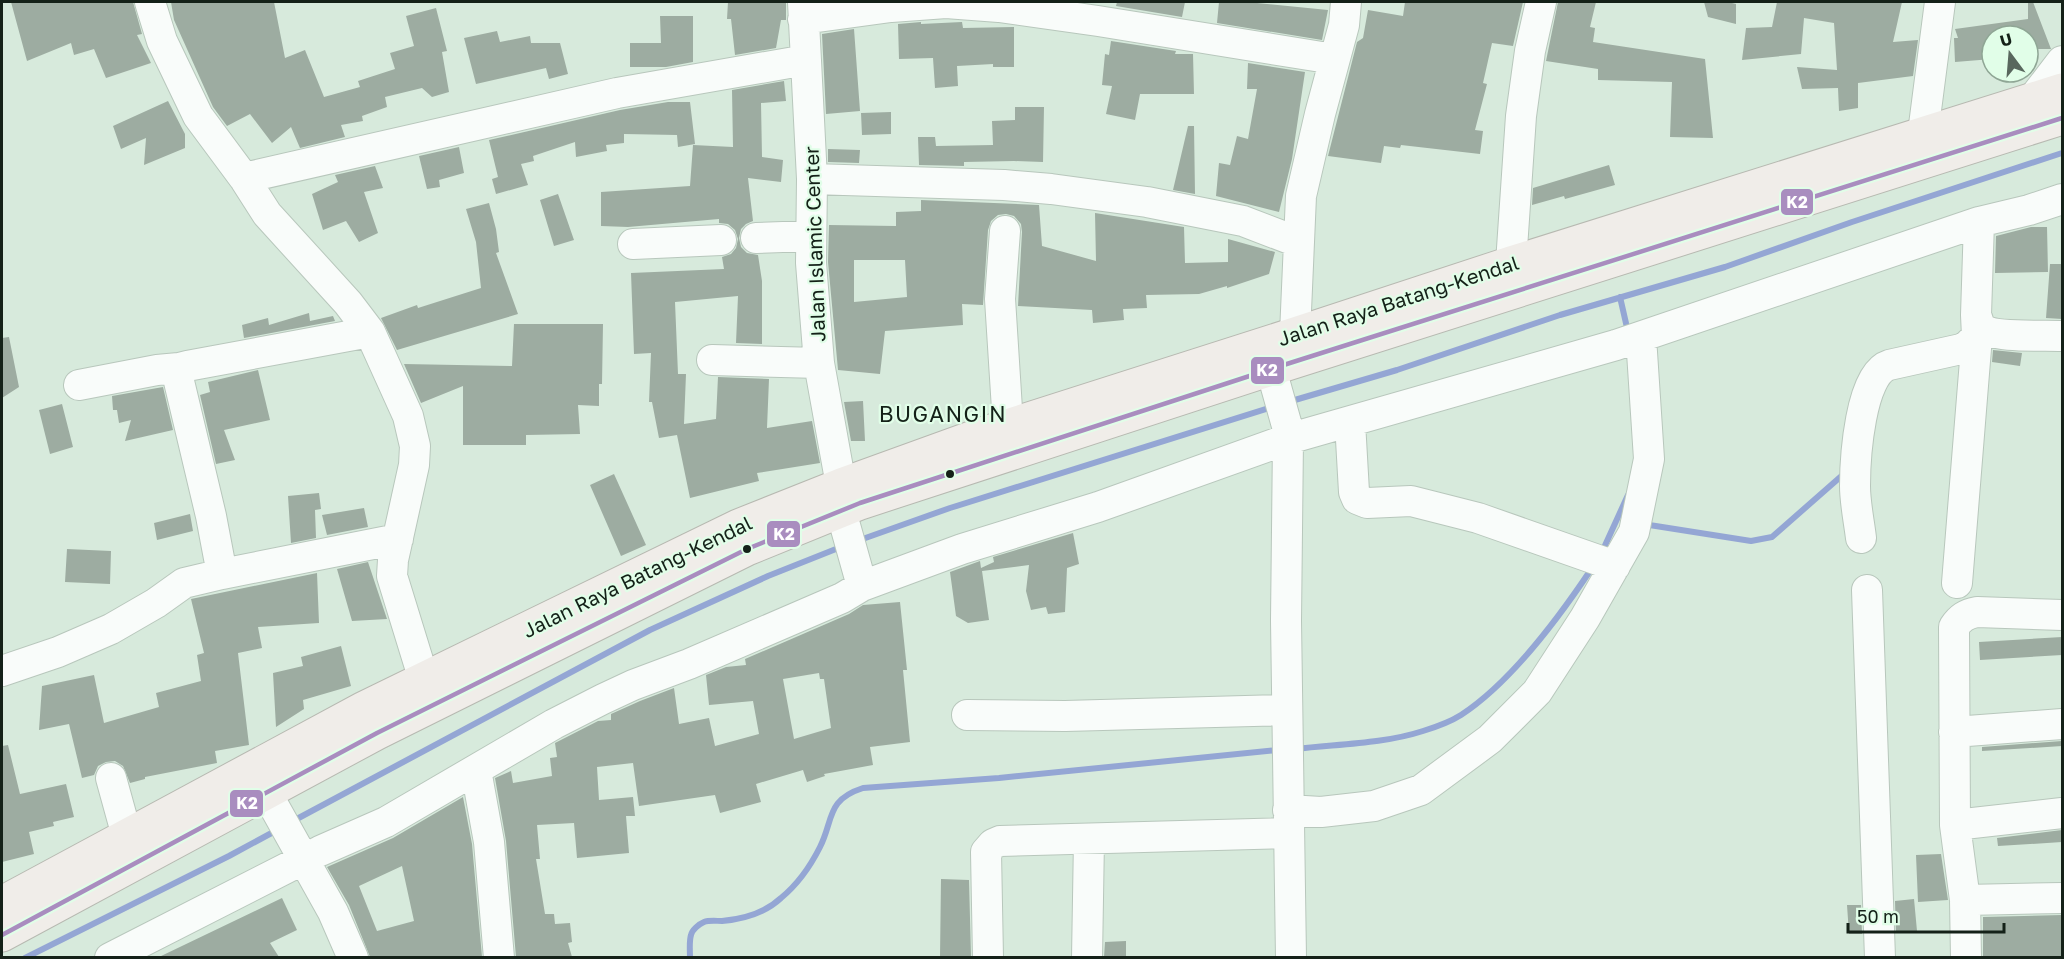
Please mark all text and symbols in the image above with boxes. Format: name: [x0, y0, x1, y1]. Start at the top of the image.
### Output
north arrow: [1980, 24, 2040, 84]
text: U: [1997, 28, 2014, 51]
street label: Jalan Islamic Center: [799, 146, 829, 342]
line badge: K2: [1780, 188, 1814, 216]
text: K2: [1786, 192, 1808, 212]
street label: Jalan Raya Batang-Kendal: [1275, 250, 1521, 350]
line badge: K2: [1250, 356, 1285, 385]
text: K2: [1256, 360, 1278, 380]
district label: BUGANGIN: [879, 400, 1007, 427]
unlabelled marker: [944, 468, 956, 480]
street label: Jalan Raya Batang-Kendal: [519, 510, 755, 642]
line badge: K2: [766, 520, 801, 548]
text: K2: [773, 524, 795, 544]
unlabelled marker: [741, 543, 753, 555]
line badge: K2: [229, 789, 264, 818]
text: K2: [236, 793, 258, 813]
scale bar: [1848, 896, 2004, 934]
text: 50 m: [1857, 905, 1899, 927]

